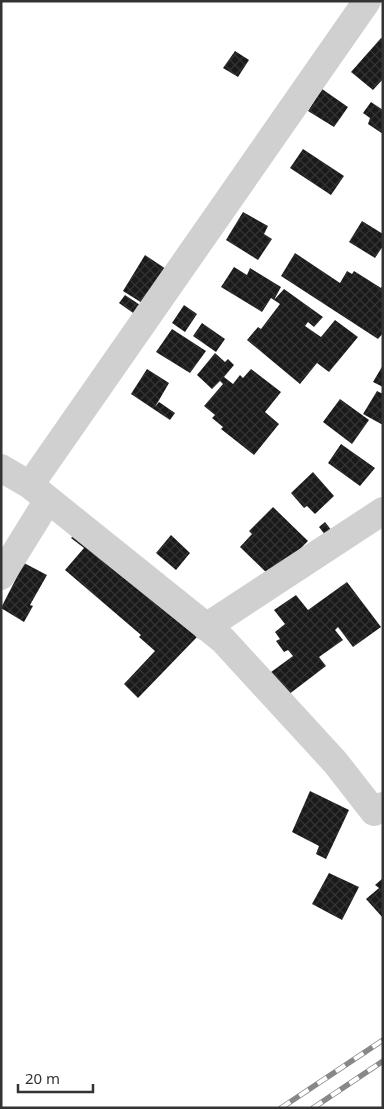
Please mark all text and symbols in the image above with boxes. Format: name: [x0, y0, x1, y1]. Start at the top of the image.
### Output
scale bar: [18, 1062, 92, 1094]
text: 20 m: [25, 1068, 60, 1088]

